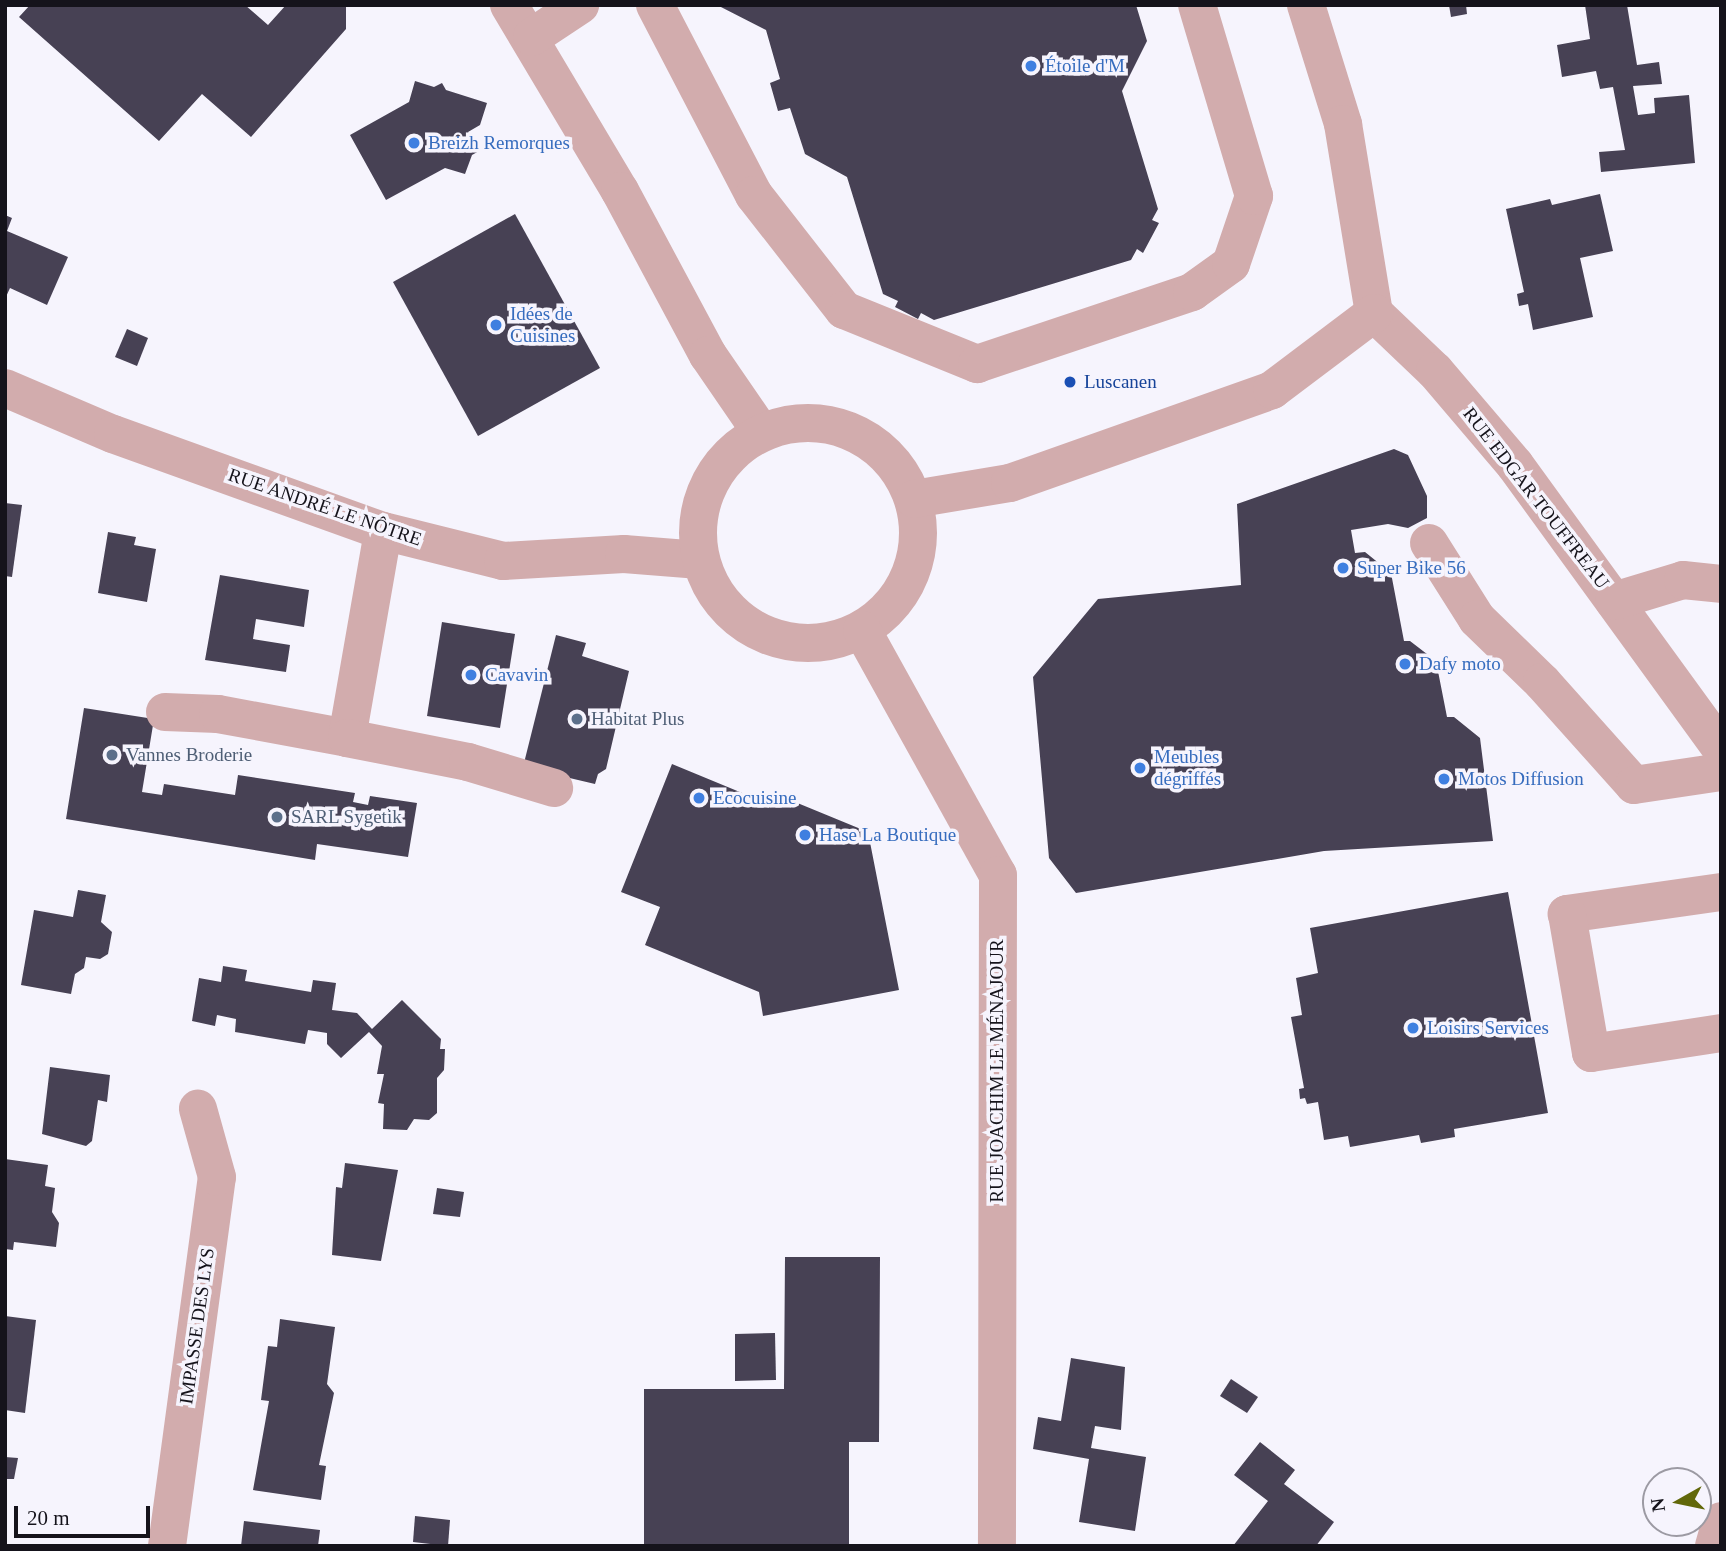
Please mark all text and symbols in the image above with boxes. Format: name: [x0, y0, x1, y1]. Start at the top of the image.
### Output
place label: Étoile d'M: [1045, 55, 1125, 77]
marker: Étoile d'M: [1023, 58, 1039, 74]
place label: Breizh Remorques: [428, 132, 570, 154]
marker: Breizh Remorques: [406, 135, 422, 151]
place label: Idées de Cuisines: [510, 303, 575, 347]
marker: Idées de Cuisines: [488, 317, 504, 333]
place label: Luscanen: [1084, 371, 1157, 393]
marker: Luscanen: [1062, 374, 1078, 390]
street label: RUE EDGAR TOUFFREAU: [1458, 403, 1614, 593]
street label: RUE ANDRÉ LE NÔTRE: [225, 463, 425, 551]
place label: Super Bike 56: [1357, 557, 1466, 579]
marker: Super Bike 56: [1335, 560, 1351, 576]
place label: Dafy moto: [1419, 653, 1501, 675]
marker: Dafy moto: [1397, 656, 1413, 672]
place label: Cavavin: [485, 664, 548, 686]
marker: Cavavin: [463, 667, 479, 683]
place label: Habitat Plus: [591, 708, 684, 730]
marker: Habitat Plus: [569, 711, 585, 727]
place label: Vannes Broderie: [126, 744, 252, 766]
place label: Meubles dégriffés: [1154, 746, 1221, 790]
marker: Vannes Broderie: [104, 747, 120, 763]
marker: Meubles dégriffés: [1132, 760, 1148, 776]
place label: Motos Diffusion: [1458, 768, 1584, 790]
marker: Motos Diffusion: [1436, 771, 1452, 787]
place label: Ecocuisine: [713, 787, 796, 809]
marker: Ecocuisine: [691, 790, 707, 806]
place label: SARL Sygetik: [291, 806, 402, 828]
marker: SARL Sygetik: [269, 809, 285, 825]
place label: Hase La Boutique: [819, 824, 956, 846]
marker: Hase La Boutique: [797, 827, 813, 843]
street label: RUE JOACHIM LE MÉNAJOUR: [986, 939, 1008, 1203]
place label: Loisirs Services: [1427, 1017, 1549, 1039]
marker: Loisirs Services: [1405, 1020, 1421, 1036]
street label: IMPASSE DES LYS: [175, 1246, 219, 1406]
north arrow: [1642, 1467, 1712, 1537]
scale bar: [18, 1492, 154, 1536]
text: N: [1646, 1497, 1669, 1513]
text: 20 m: [27, 1506, 70, 1530]

